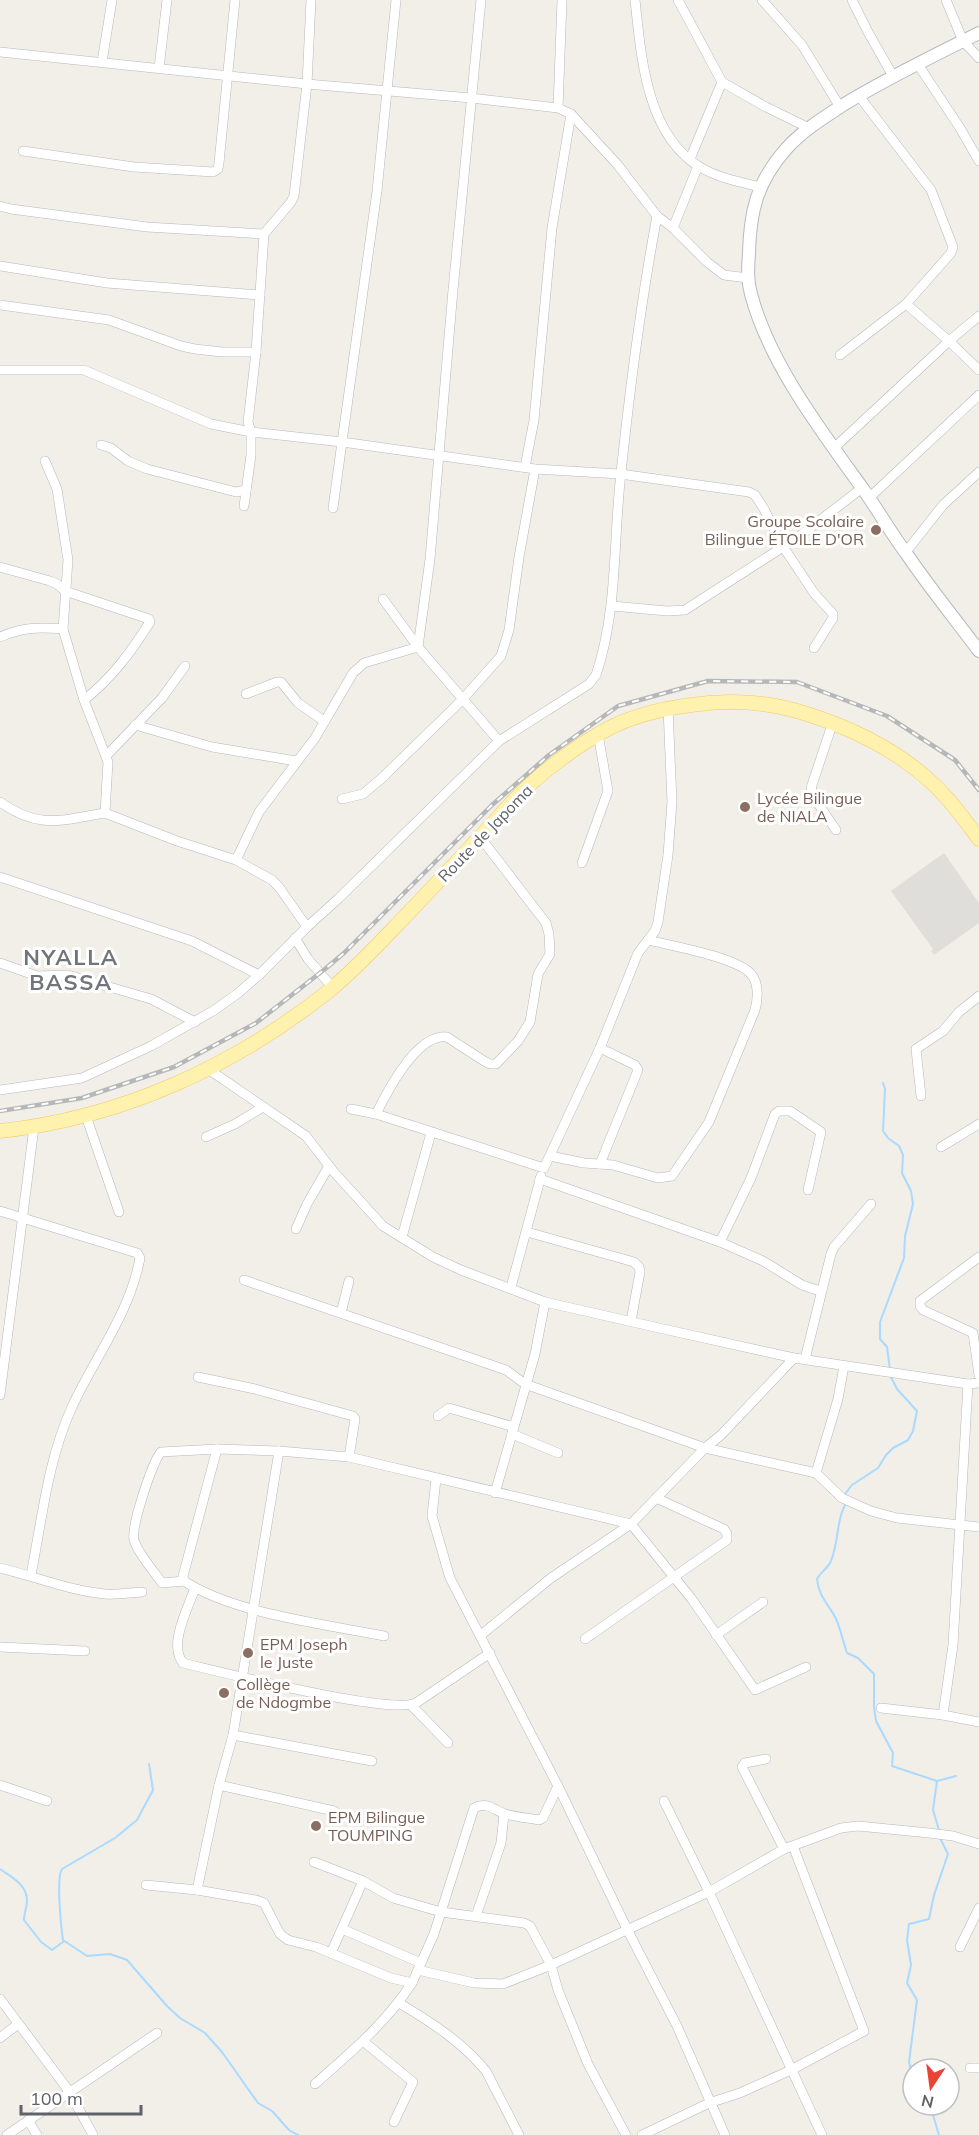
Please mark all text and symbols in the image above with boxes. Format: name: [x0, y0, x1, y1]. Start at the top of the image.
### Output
place label: Groupe Scolaire Bilingue ÉTOILE D'OR: [705, 511, 864, 549]
marker: Groupe Scolaire Bilingue ÉTOILE D'OR: [869, 523, 883, 537]
street label: Route de Japoma: [434, 780, 536, 886]
place label: Lycée Bilingue de NIALA: [757, 788, 862, 826]
marker: Lycée Bilingue de NIALA: [738, 800, 752, 814]
district label: NYALLA BASSA: [23, 943, 119, 996]
place label: EPM Joseph le Juste: [260, 1634, 348, 1672]
marker: EPM Joseph le Juste: [241, 1646, 255, 1660]
place label: Collège de Ndogmbe: [236, 1674, 331, 1712]
marker: Collège de Ndogmbe: [217, 1686, 231, 1700]
place label: EPM Bilingue TOUMPING: [328, 1807, 425, 1845]
marker: EPM Bilingue TOUMPING: [309, 1819, 323, 1833]
north arrow: [901, 2057, 961, 2117]
scale bar: [21, 2078, 141, 2116]
text: 100 m: [30, 2087, 83, 2110]
text: N: [919, 2091, 936, 2113]

